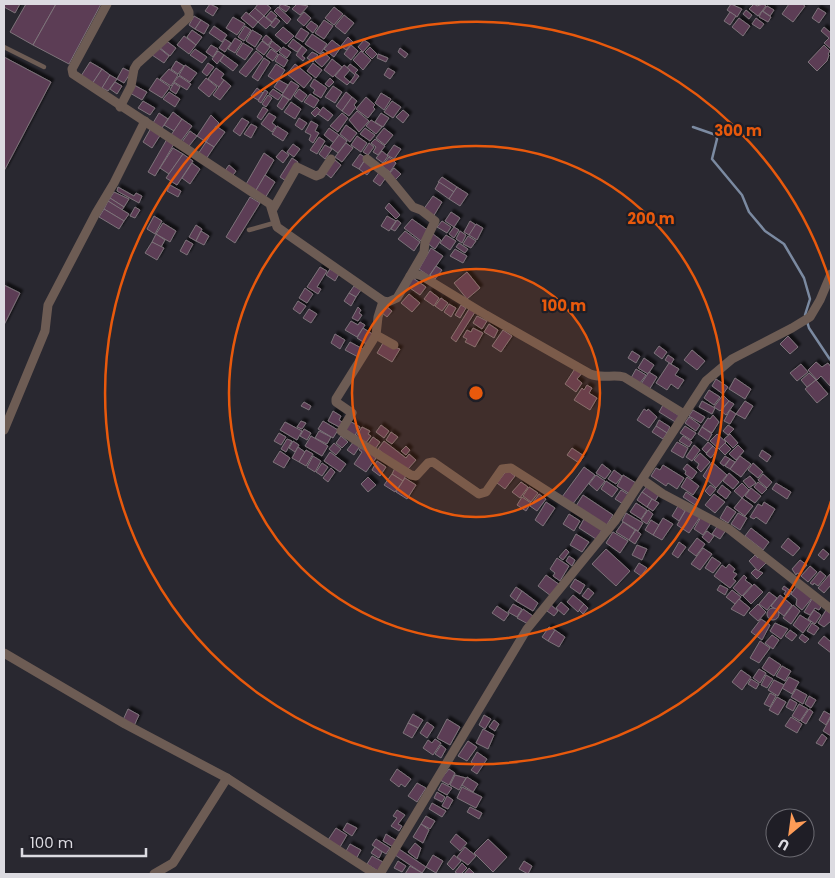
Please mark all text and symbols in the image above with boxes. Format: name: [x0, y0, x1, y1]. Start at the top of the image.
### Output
text: 300 m: [714, 120, 762, 141]
text: 200 m: [627, 208, 675, 229]
text: 100 m: [542, 295, 586, 316]
centre of rings: [467, 384, 485, 402]
north arrow: [765, 808, 815, 858]
scale bar: [22, 826, 146, 858]
text: 100 m: [30, 832, 73, 853]
text: U: [774, 833, 793, 856]

